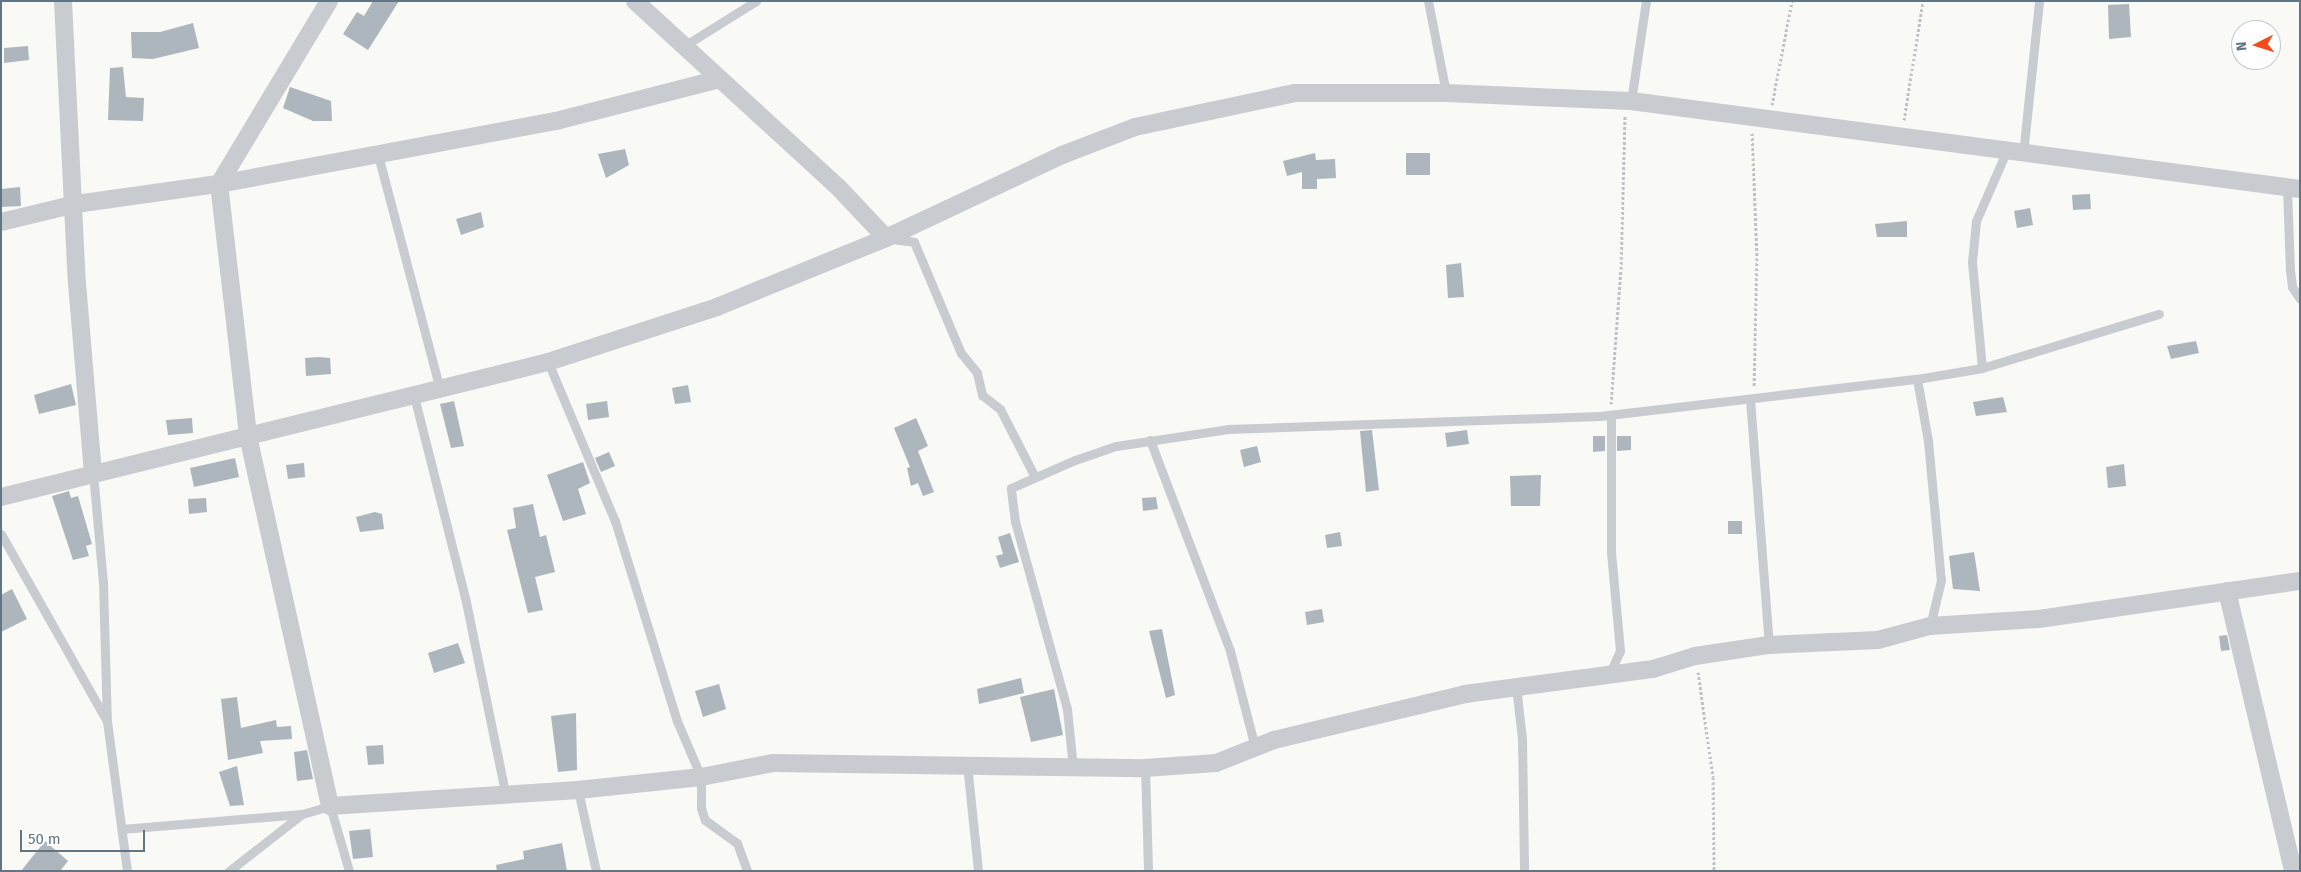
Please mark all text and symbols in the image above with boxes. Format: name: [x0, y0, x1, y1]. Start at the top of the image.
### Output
north arrow: [2231, 20, 2281, 70]
text: N: [2233, 41, 2250, 52]
scale bar: [22, 820, 148, 852]
text: 50 m: [28, 830, 61, 848]

